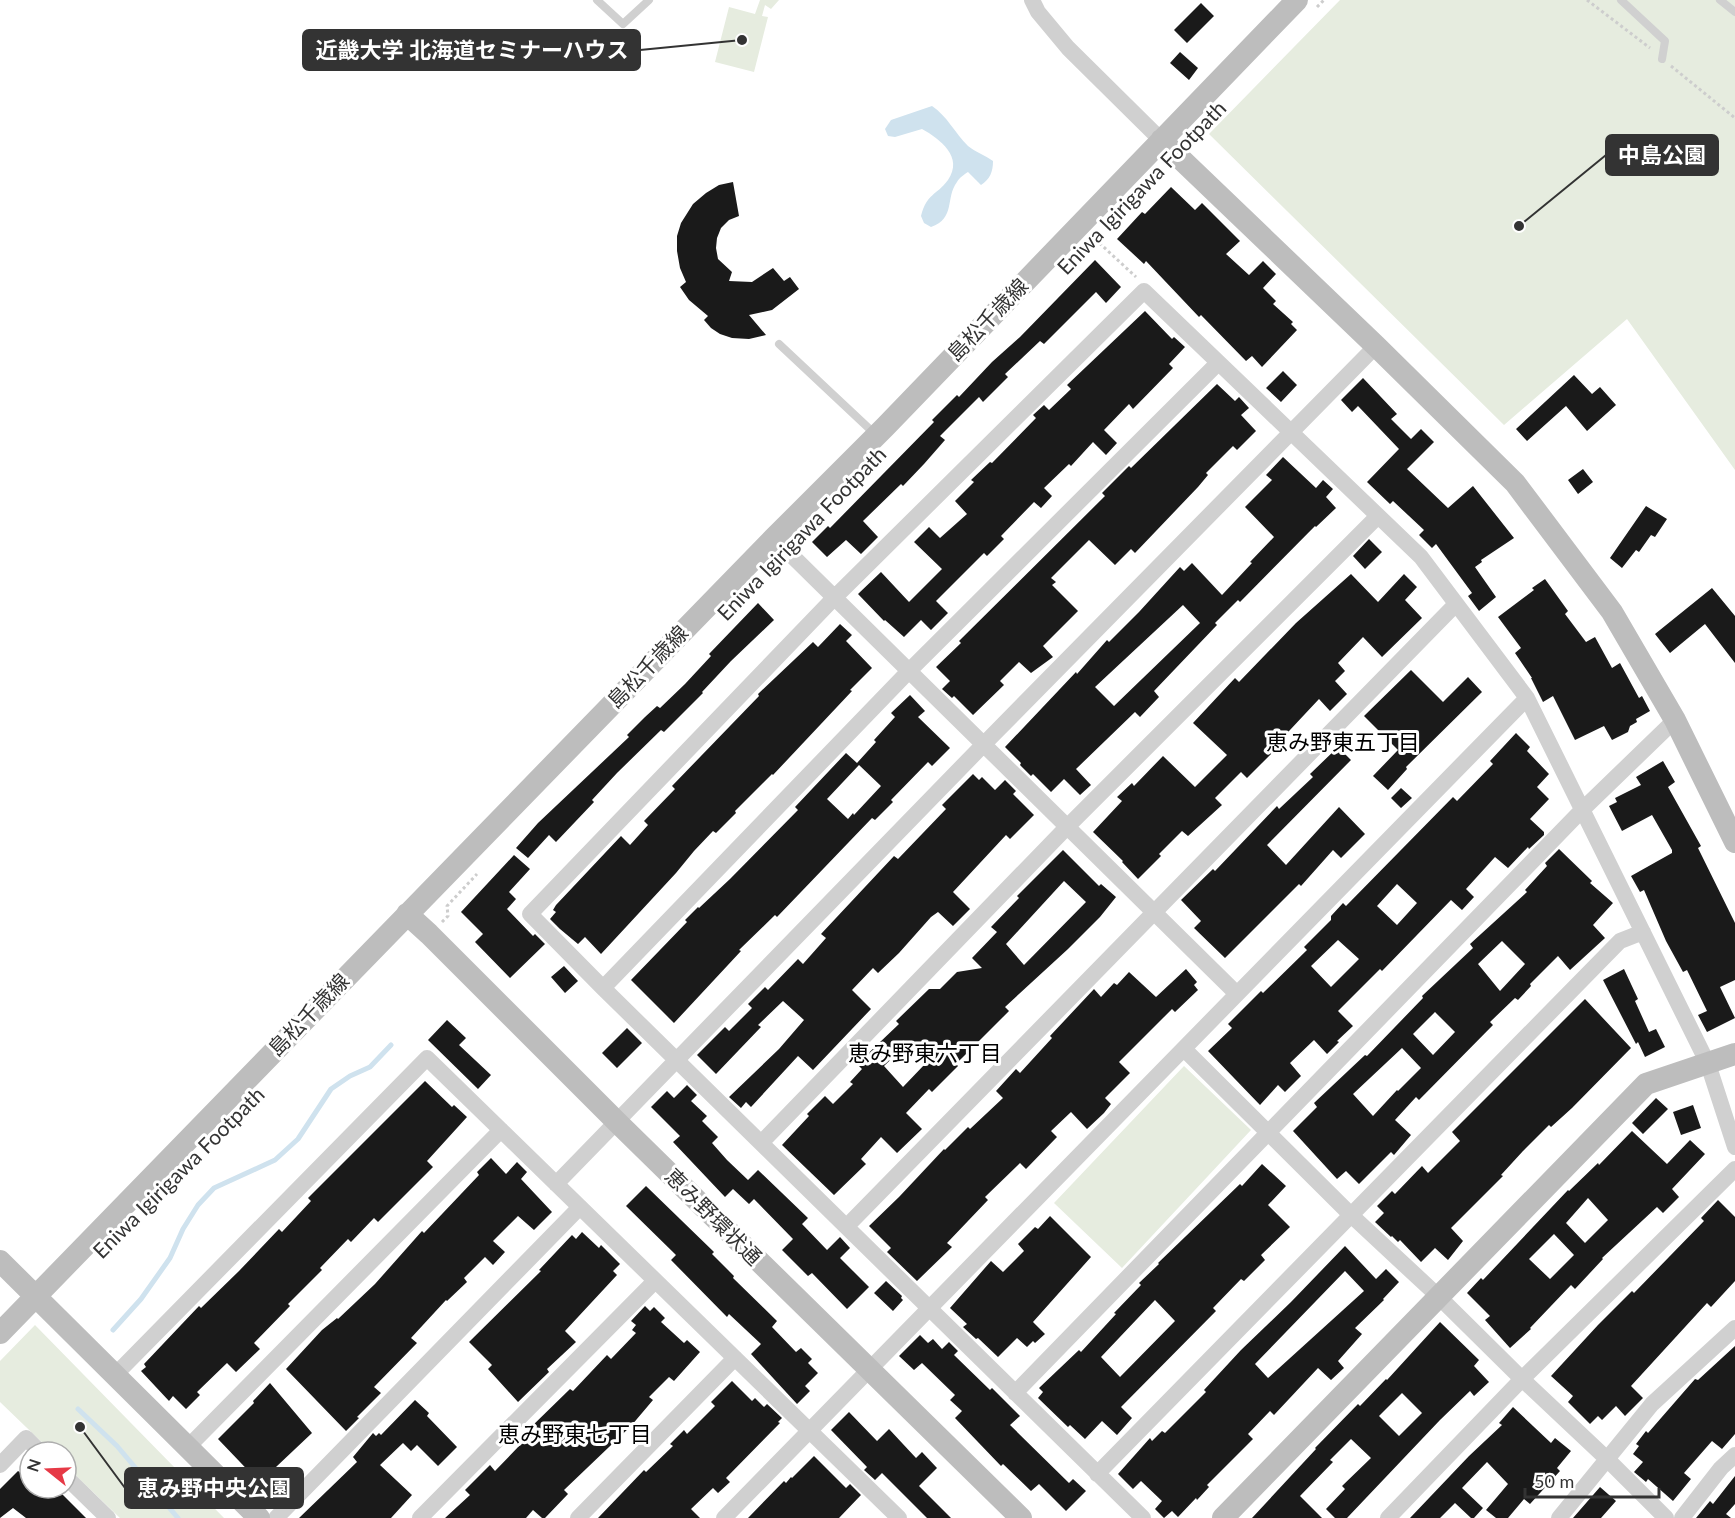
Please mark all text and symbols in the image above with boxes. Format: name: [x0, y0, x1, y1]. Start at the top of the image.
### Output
callout: 近畿大学 北海道セミナーハウス: [303, 30, 640, 70]
text: 近畿大学 北海道セミナーハウス: [316, 36, 628, 63]
street label: Eniwa Igirigawa Footpath: [1051, 95, 1230, 279]
callout: 中島公園: [1606, 135, 1718, 175]
text: 中島公園: [1618, 141, 1706, 168]
street label: 島松千歳線: [941, 273, 1032, 365]
street label: Eniwa Igirigawa Footpath: [711, 441, 890, 625]
street label: 島松千歳線: [601, 620, 692, 712]
district label: 恵み野東五丁目: [1266, 728, 1420, 755]
street label: 島松千歳線: [262, 968, 353, 1060]
district label: 恵み野東六丁目: [848, 1039, 1002, 1066]
street label: Eniwa Igirigawa Footpath: [87, 1081, 269, 1263]
street label: 恵み野環状通: [661, 1163, 767, 1269]
district label: 恵み野東七丁目: [498, 1420, 652, 1447]
north arrow: [18, 1440, 78, 1500]
text: N: [22, 1456, 44, 1474]
scale bar: [1525, 1461, 1658, 1499]
callout: 恵み野中央公園: [125, 1468, 303, 1508]
text: 50 m: [1534, 1470, 1574, 1492]
text: 恵み野中央公園: [137, 1474, 291, 1501]

